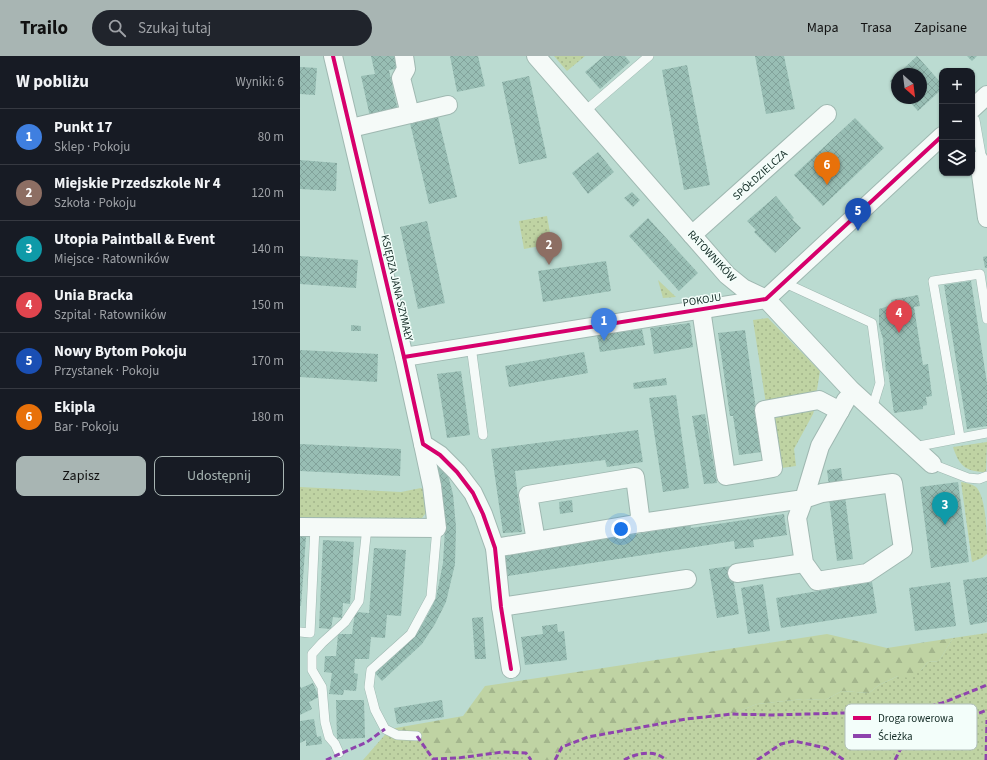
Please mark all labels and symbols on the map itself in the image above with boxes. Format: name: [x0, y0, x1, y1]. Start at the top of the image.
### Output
north arrow: [891, 68, 927, 104]
street label: SPÓŁDZIELCZA: [729, 146, 791, 204]
pin: 6: [814, 152, 840, 185]
pin: 5: [845, 198, 871, 231]
street label: RATOWNIKÓW: [684, 227, 740, 285]
pin: 2: [536, 232, 562, 265]
street label: KSIĘDZA JANA SZYMAŁY: [377, 233, 417, 343]
street label: POKOJU: [682, 290, 722, 310]
pin: 4: [886, 300, 912, 333]
pin: 1: [591, 308, 617, 341]
pin: 3: [932, 492, 958, 525]
your location: [611, 519, 631, 539]
legend: [845, 704, 977, 750]
text: Droga rowerowa: [878, 711, 953, 726]
text: Ścieżka: [878, 729, 913, 744]

